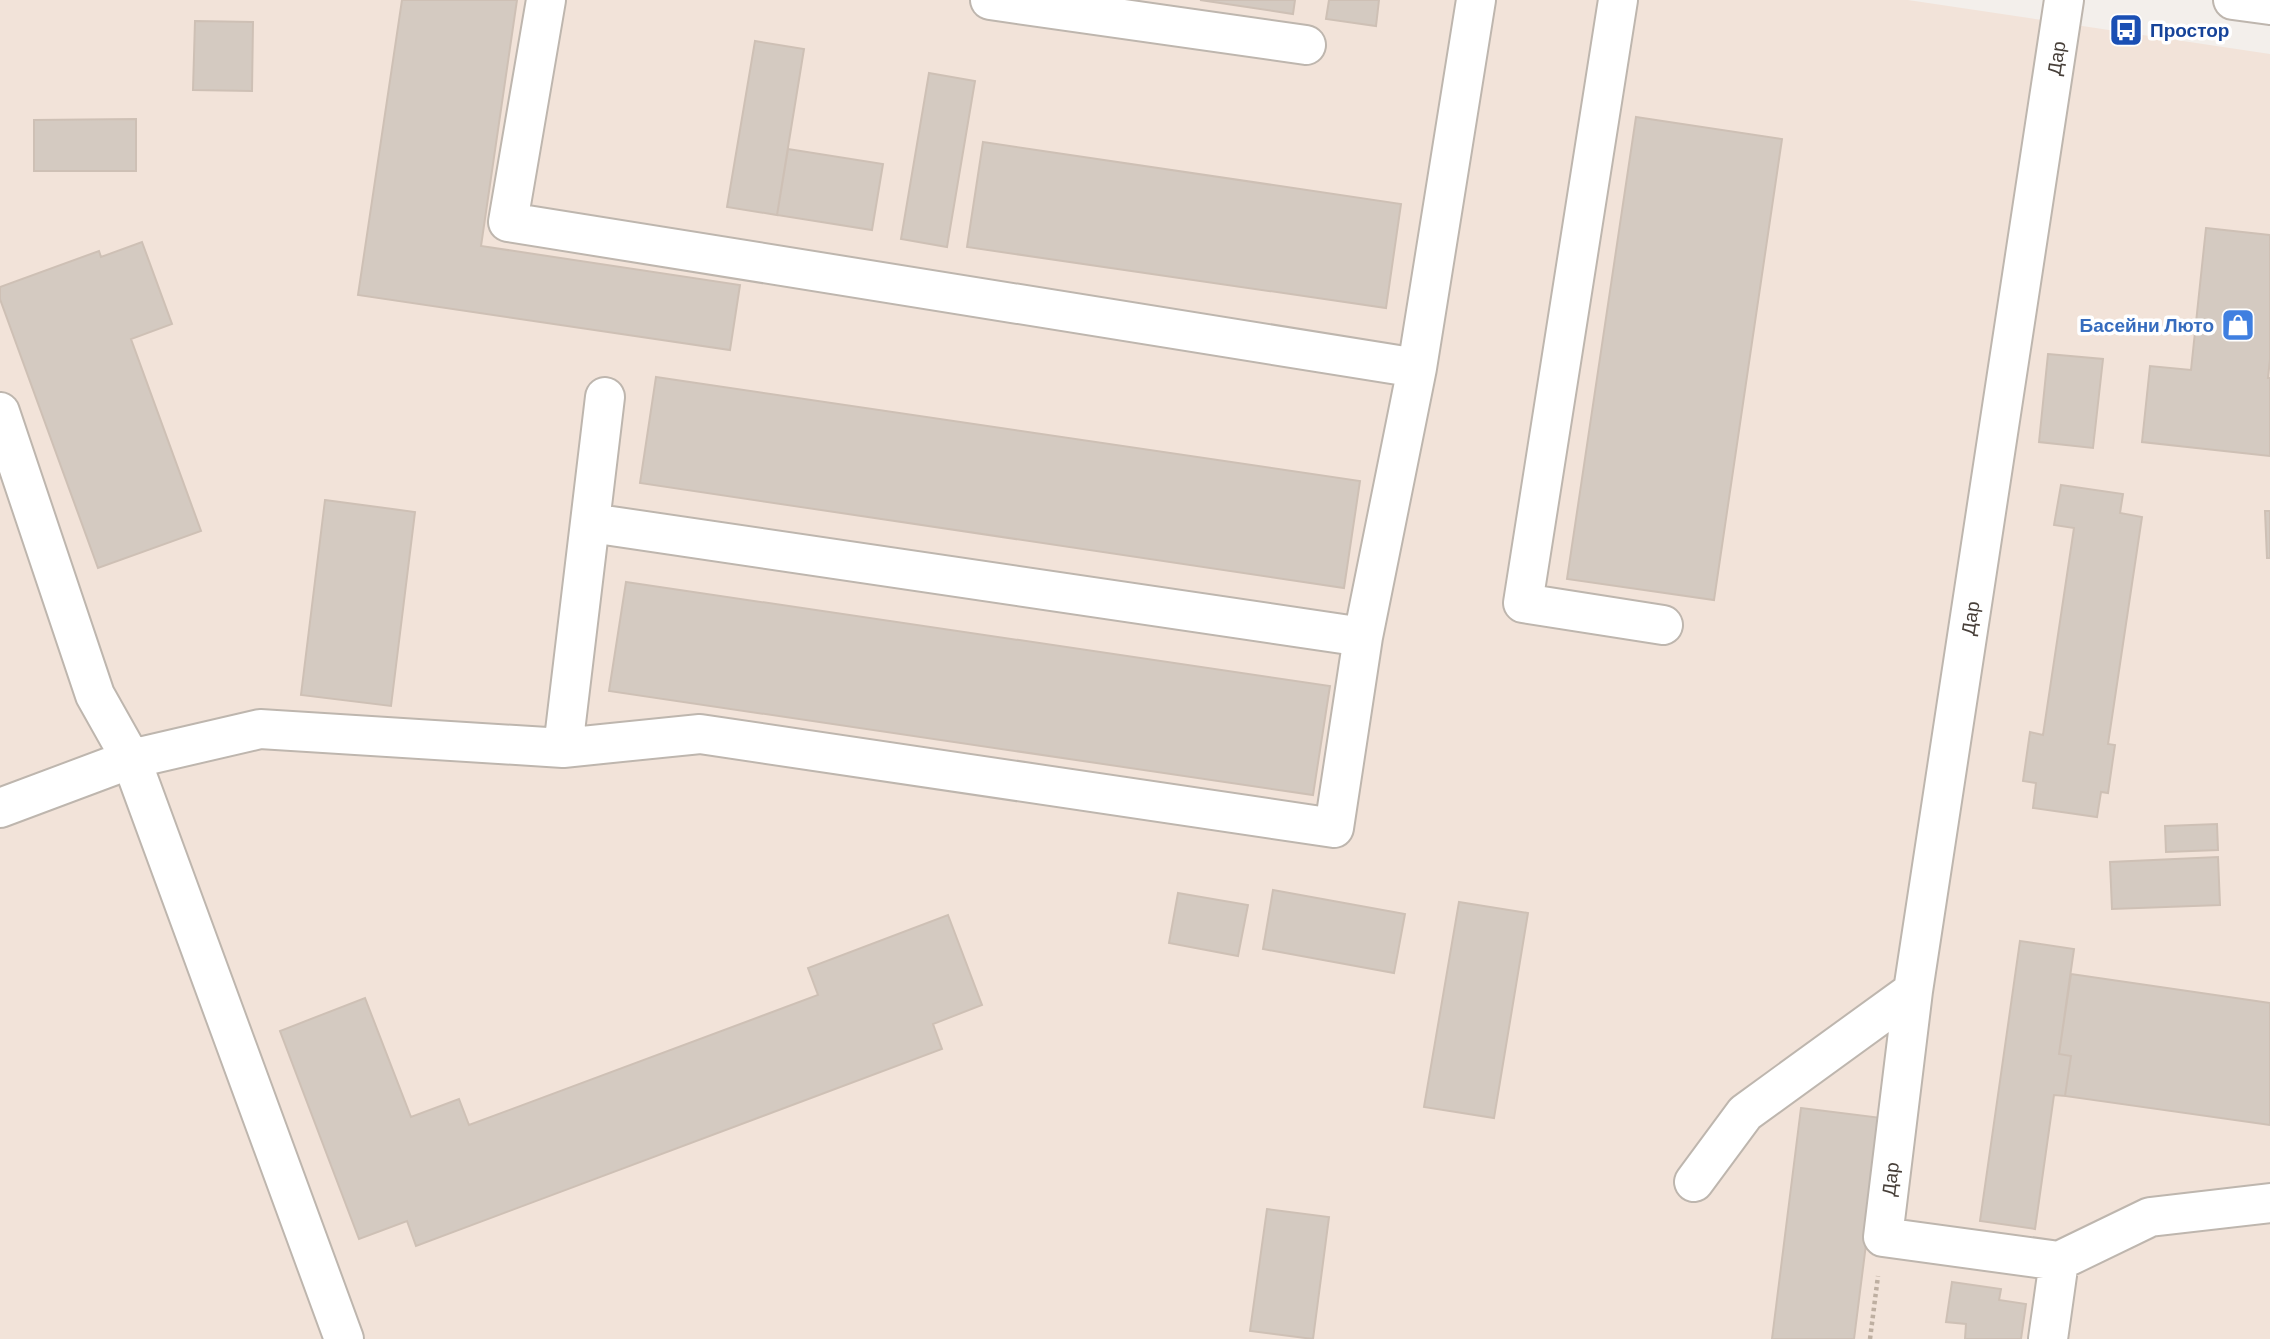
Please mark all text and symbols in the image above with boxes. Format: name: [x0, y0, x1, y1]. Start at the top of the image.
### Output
bus stop icon: Простор: [2107, 11, 2145, 49]
place label: Простор: [2150, 18, 2229, 43]
street label: Дар: [2041, 39, 2072, 77]
shop icon: Басейни Люто: [2219, 306, 2257, 344]
place label: Басейни Люто: [2080, 313, 2214, 338]
street label: Дар: [1955, 599, 1986, 637]
street label: Дар: [1876, 1161, 1905, 1197]

